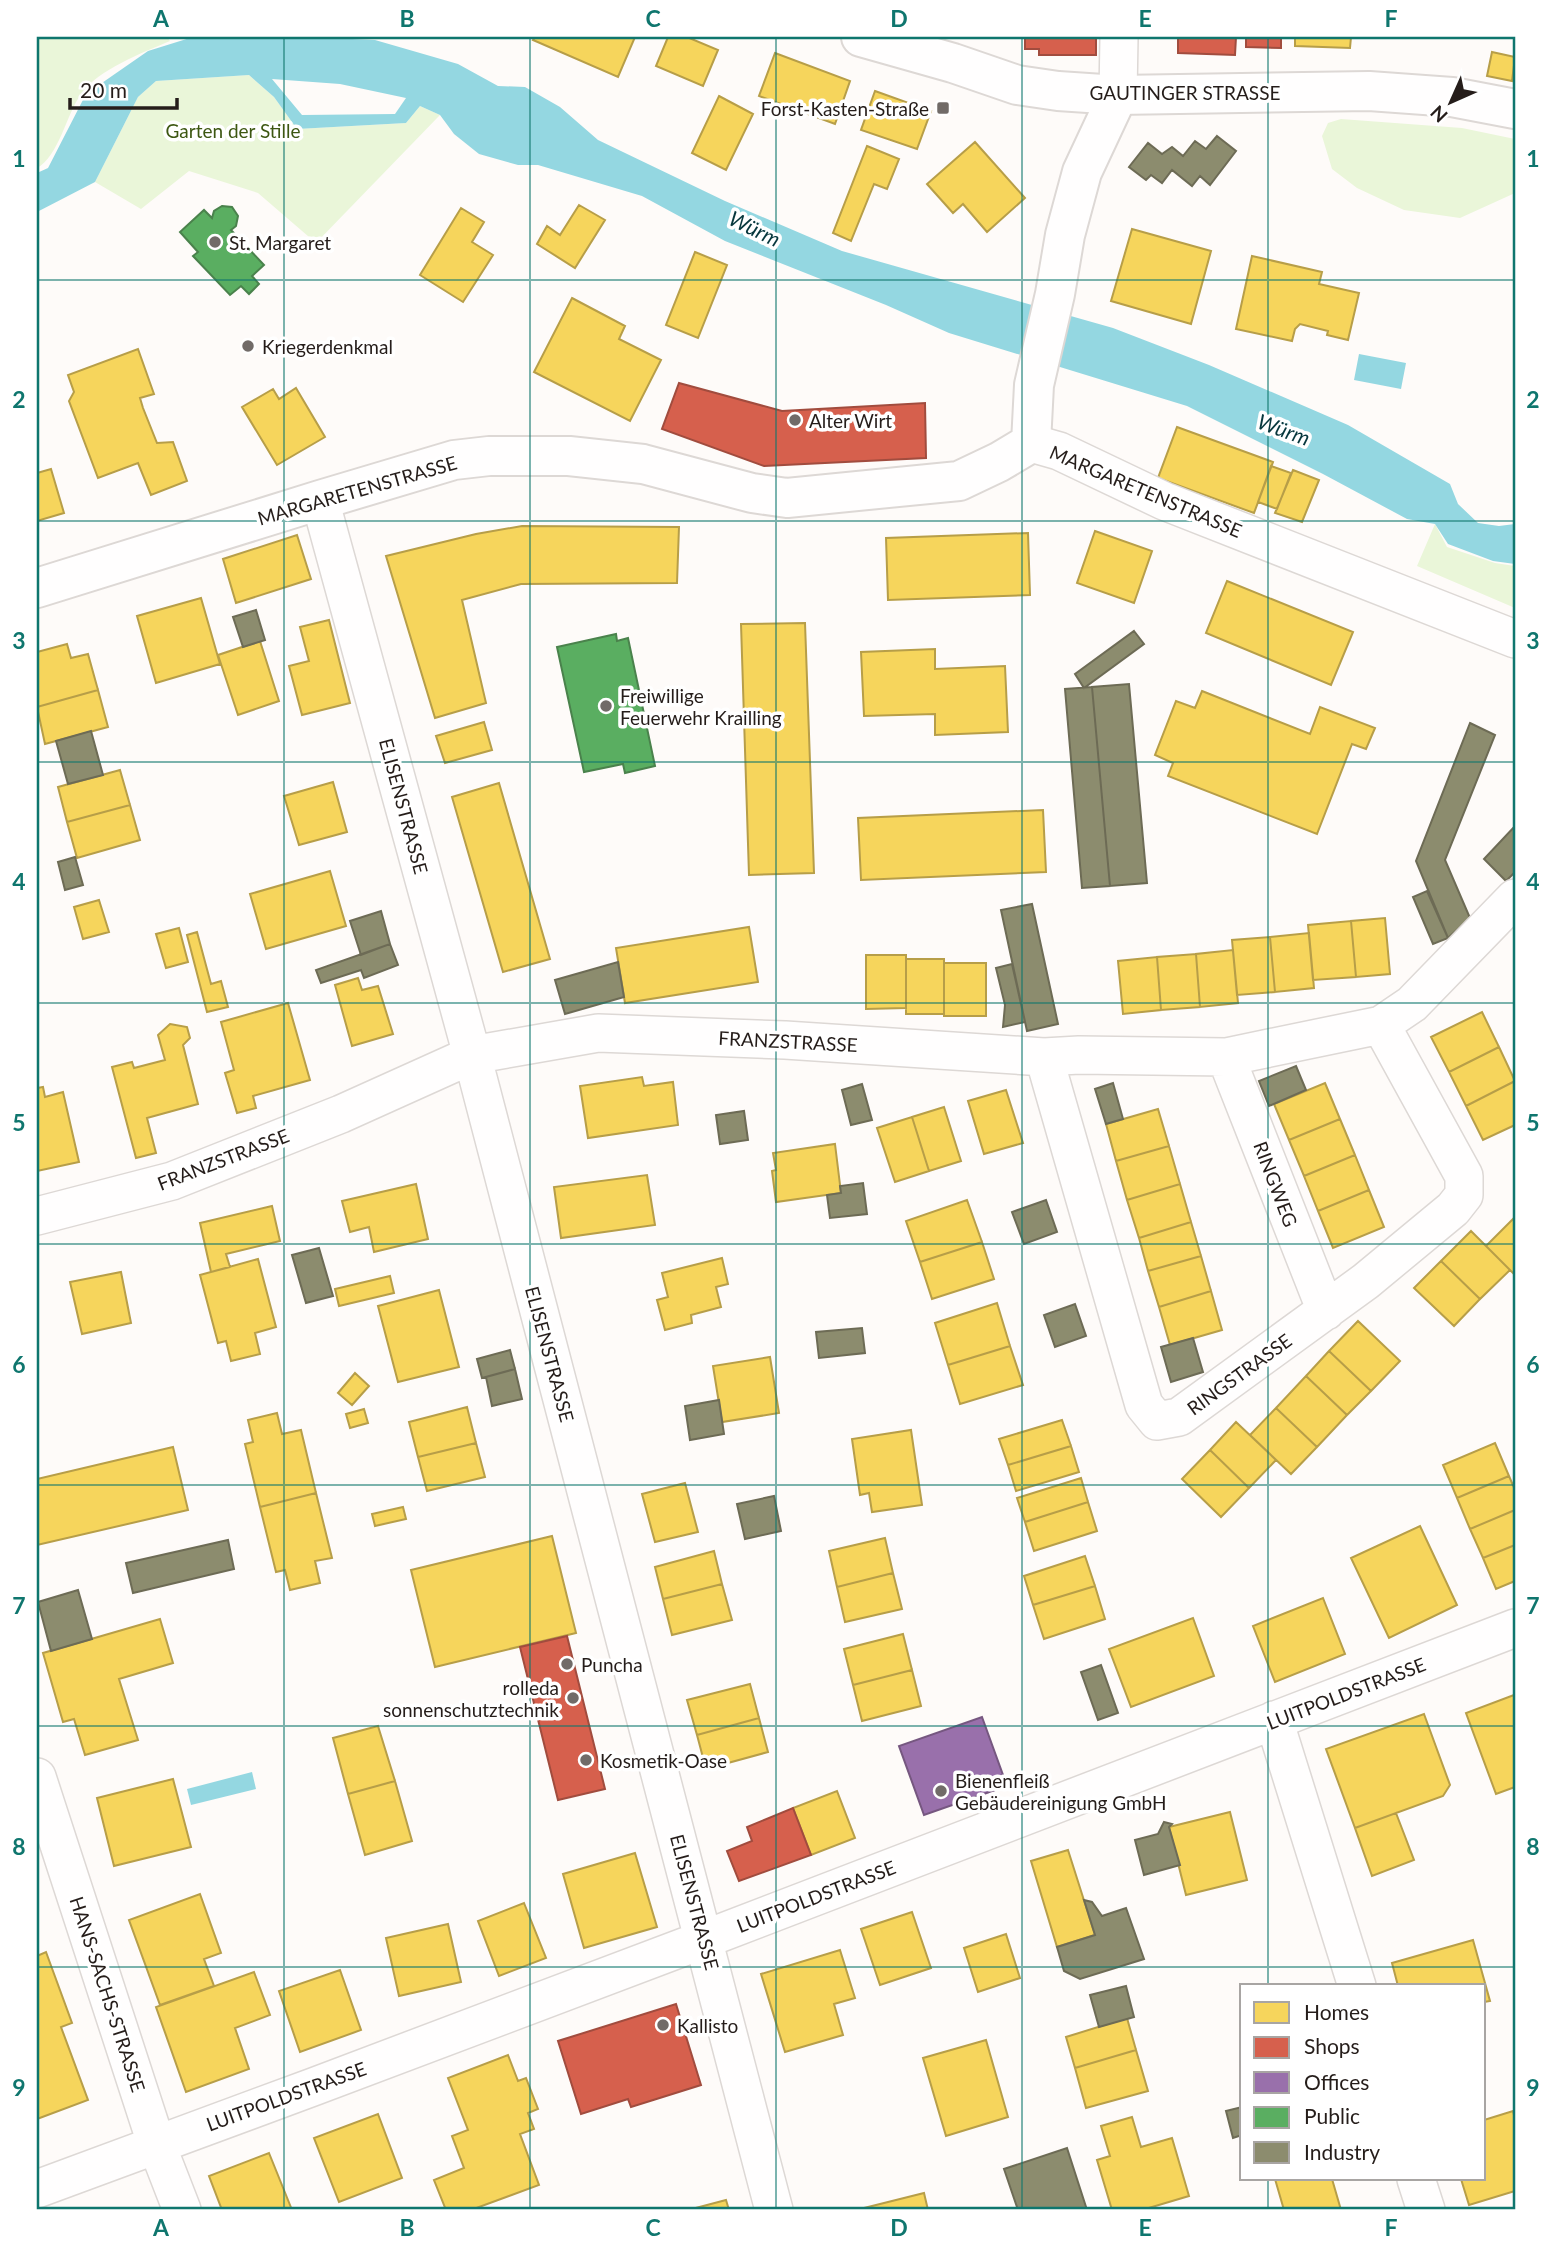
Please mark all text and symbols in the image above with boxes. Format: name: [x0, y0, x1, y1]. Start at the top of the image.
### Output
text: A: [152, 4, 170, 32]
text: B: [399, 4, 415, 32]
text: C: [645, 4, 661, 32]
text: D: [890, 4, 908, 32]
text: E: [1138, 4, 1152, 32]
text: F: [1384, 4, 1398, 32]
scale bar: [70, 66, 177, 110]
north arrow: [1416, 66, 1486, 136]
text: 20 m: [80, 77, 127, 102]
street label: GAUTINGER STRASSE: [1090, 81, 1280, 104]
place label: Forst-Kasten-Straße: [761, 97, 929, 120]
marker: Forst-Kasten-Straße: [935, 100, 951, 116]
text: N: [1425, 101, 1452, 128]
park label: Garten der Stille: [165, 119, 301, 142]
text: 1: [12, 144, 26, 172]
text: 1: [1526, 144, 1540, 172]
water label: Würm: [725, 205, 785, 251]
place label: St. Margaret: [229, 231, 331, 254]
marker: St. Margaret: [207, 234, 223, 250]
place label: Kriegerdenkmal: [262, 335, 393, 358]
marker: Kriegerdenkmal: [240, 338, 256, 354]
text: 2: [12, 385, 26, 413]
text: 2: [1526, 385, 1540, 413]
water label: Würm: [1254, 408, 1314, 450]
place label: Alter Wirt: [809, 409, 892, 432]
marker: Alter Wirt: [787, 412, 803, 428]
street label: MARGARETENSTRASSE: [1047, 440, 1245, 542]
street label: MARGARETENSTRASSE: [255, 450, 459, 529]
text: 3: [12, 626, 26, 654]
text: 3: [1526, 626, 1540, 654]
place label: Freiwillige Feuerwehr Krailling: [620, 684, 782, 729]
marker: Freiwillige Feuerwehr Krailling: [598, 698, 614, 714]
street label: ELISENSTRASSE: [375, 736, 433, 876]
text: 4: [12, 867, 26, 895]
text: 4: [1526, 867, 1540, 895]
street label: FRANZSTRASSE: [718, 1026, 858, 1056]
text: 5: [12, 1108, 26, 1136]
text: 5: [1526, 1108, 1540, 1136]
street label: FRANZSTRASSE: [154, 1123, 292, 1195]
street label: RINGWEG: [1249, 1138, 1303, 1230]
street label: ELISENSTRASSE: [521, 1284, 579, 1424]
street label: RINGSTRASSE: [1182, 1328, 1296, 1420]
text: 6: [12, 1350, 26, 1378]
text: 6: [1526, 1350, 1540, 1378]
text: 7: [12, 1591, 26, 1619]
text: 7: [1526, 1591, 1540, 1619]
street label: LUITPOLDSTRASSE: [1263, 1652, 1429, 1734]
place label: Puncha: [581, 1653, 643, 1676]
marker: Puncha: [559, 1656, 575, 1672]
place label: rolleda sonnenschutztechnik: [383, 1676, 559, 1721]
marker: rolleda sonnenschutztechnik: [565, 1690, 581, 1706]
place label: Kosmetik-Oase: [600, 1749, 727, 1772]
marker: Kosmetik-Oase: [578, 1752, 594, 1768]
place label: Bienenfleiß Gebäudereinigung GmbH: [955, 1769, 1166, 1814]
marker: Bienenfleiß Gebäudereinigung GmbH: [933, 1783, 949, 1799]
text: 8: [12, 1832, 26, 1860]
street label: ELISENSTRASSE: [666, 1832, 724, 1972]
text: 8: [1526, 1832, 1540, 1860]
street label: LUITPOLDSTRASSE: [733, 1855, 899, 1937]
street label: HANS-SACHS-STRASSE: [66, 1893, 151, 2095]
legend: [1240, 1984, 1486, 2180]
text: Homes: [1304, 1999, 1369, 2024]
place label: Kallisto: [677, 2014, 738, 2037]
marker: Kallisto: [655, 2017, 671, 2033]
text: Shops: [1304, 2033, 1360, 2058]
street label: LUITPOLDSTRASSE: [203, 2056, 369, 2136]
text: Offices: [1304, 2069, 1369, 2094]
text: 9: [12, 2073, 26, 2101]
text: 9: [1526, 2073, 1540, 2101]
text: Public: [1304, 2103, 1360, 2128]
text: Industry: [1304, 2139, 1380, 2164]
text: A: [152, 2213, 170, 2241]
text: B: [399, 2213, 415, 2241]
text: C: [645, 2213, 661, 2241]
text: D: [890, 2213, 908, 2241]
text: E: [1138, 2213, 1152, 2241]
text: F: [1384, 2213, 1398, 2241]

